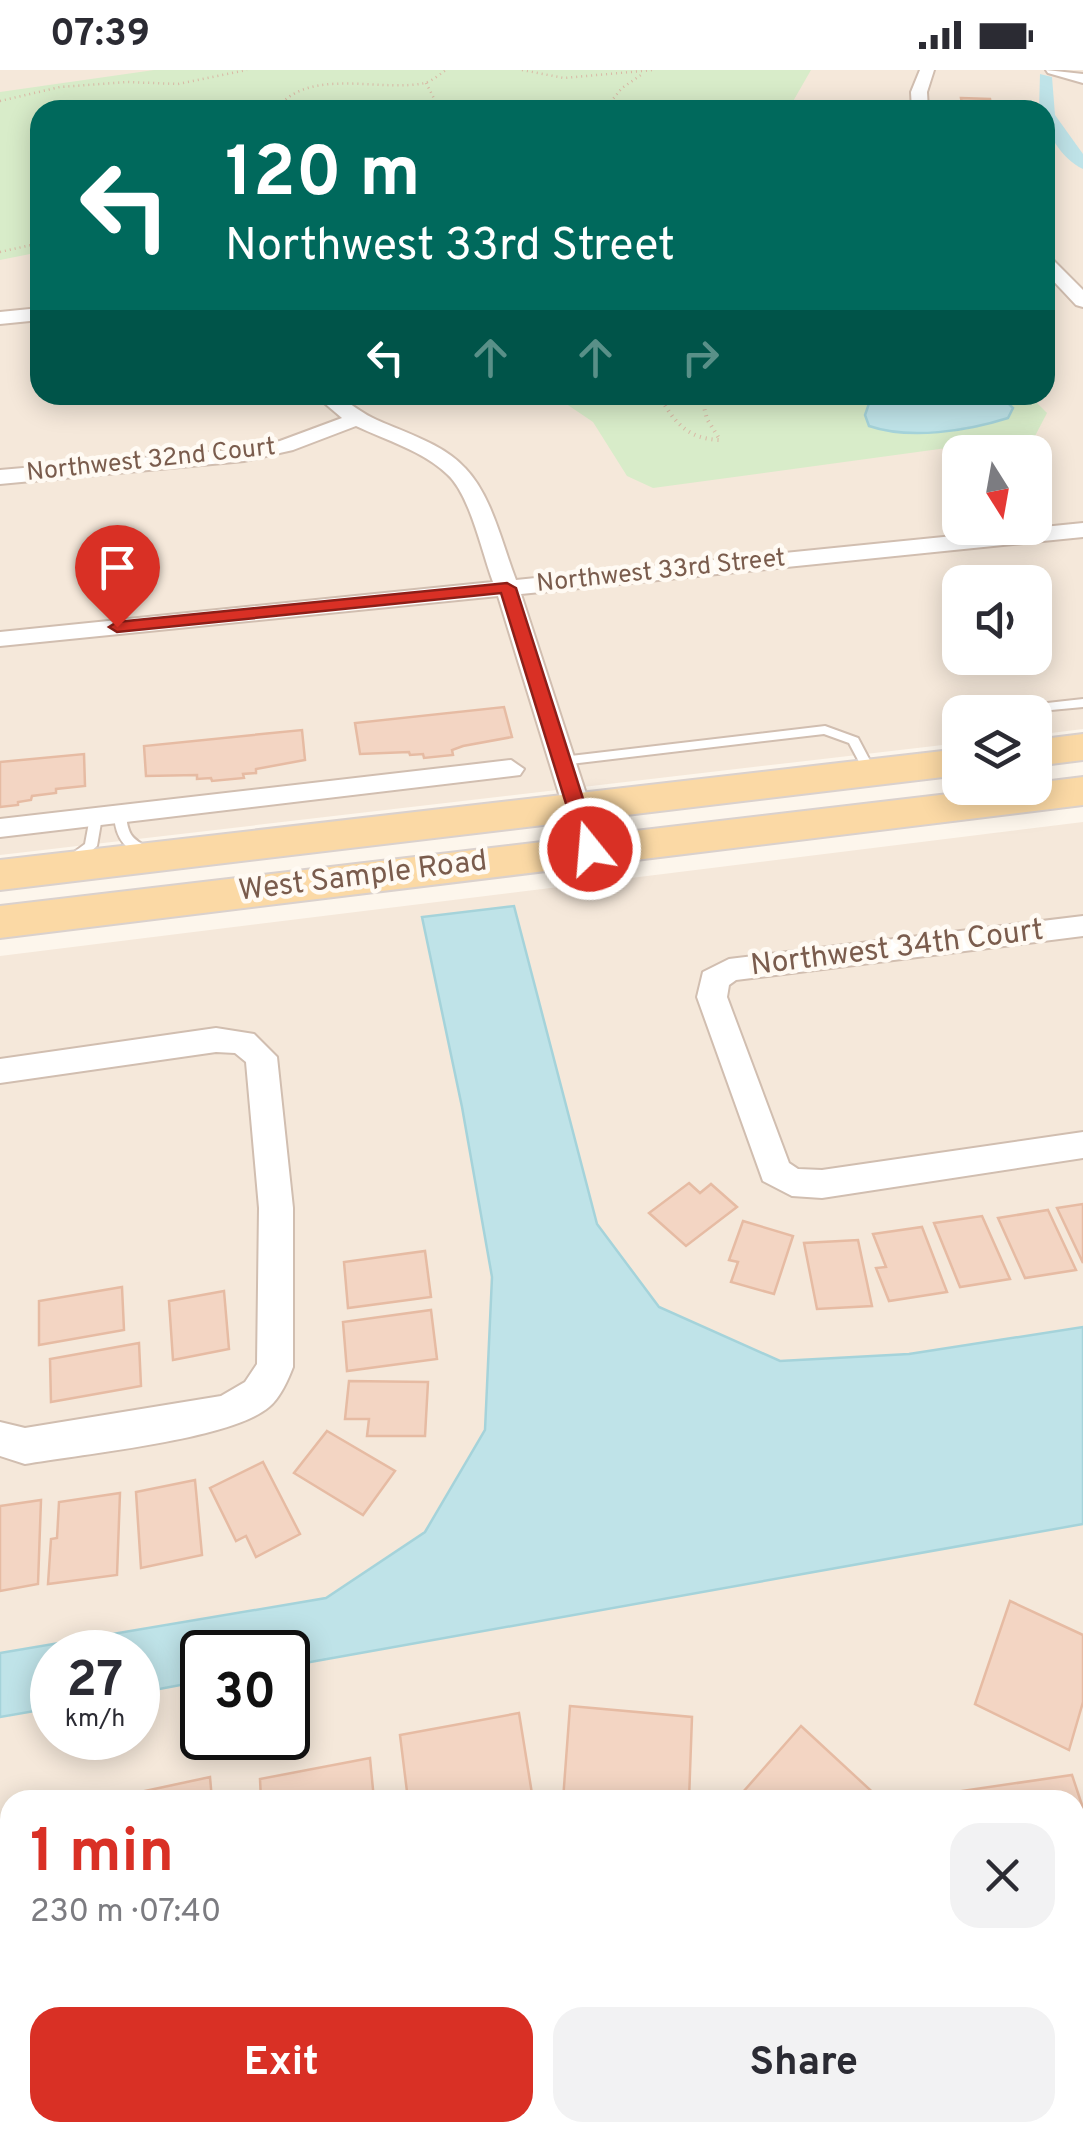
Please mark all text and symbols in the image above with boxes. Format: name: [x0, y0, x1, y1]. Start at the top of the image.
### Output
text: 07:39: [50, 11, 150, 60]
text: 120 m: [225, 132, 421, 221]
icon: left: [60, 140, 190, 270]
text: Northwest 33rd Street: [225, 219, 675, 276]
icon: left: [358, 330, 413, 385]
icon: ahead: [463, 330, 518, 385]
icon: ahead: [568, 330, 623, 385]
icon: right: [673, 330, 728, 385]
street label: Northwest 32nd Court: [25, 432, 277, 490]
north arrow: [942, 435, 1052, 545]
map controls: [942, 435, 1052, 805]
pin: [75, 525, 160, 628]
icon: arrive: [90, 540, 145, 595]
street label: Northwest 33rd Street: [535, 543, 787, 601]
button: sound: [942, 565, 1052, 675]
button: layers: [942, 695, 1052, 805]
position arrow: [538, 797, 642, 901]
street label: West Sample Road: [237, 843, 489, 911]
street label: Northwest 34th Court: [748, 913, 1046, 985]
speed limit sign: 30: [180, 1630, 310, 1760]
text: 27: [67, 1651, 123, 1714]
text: km/h: [65, 1704, 125, 1736]
text: 1 min: [30, 1817, 174, 1893]
button: close: [950, 1823, 1055, 1928]
text: 230 m · 07:40: [30, 1893, 221, 1933]
button: Exit: [30, 2007, 533, 2122]
button: Share: [553, 2007, 1055, 2122]

